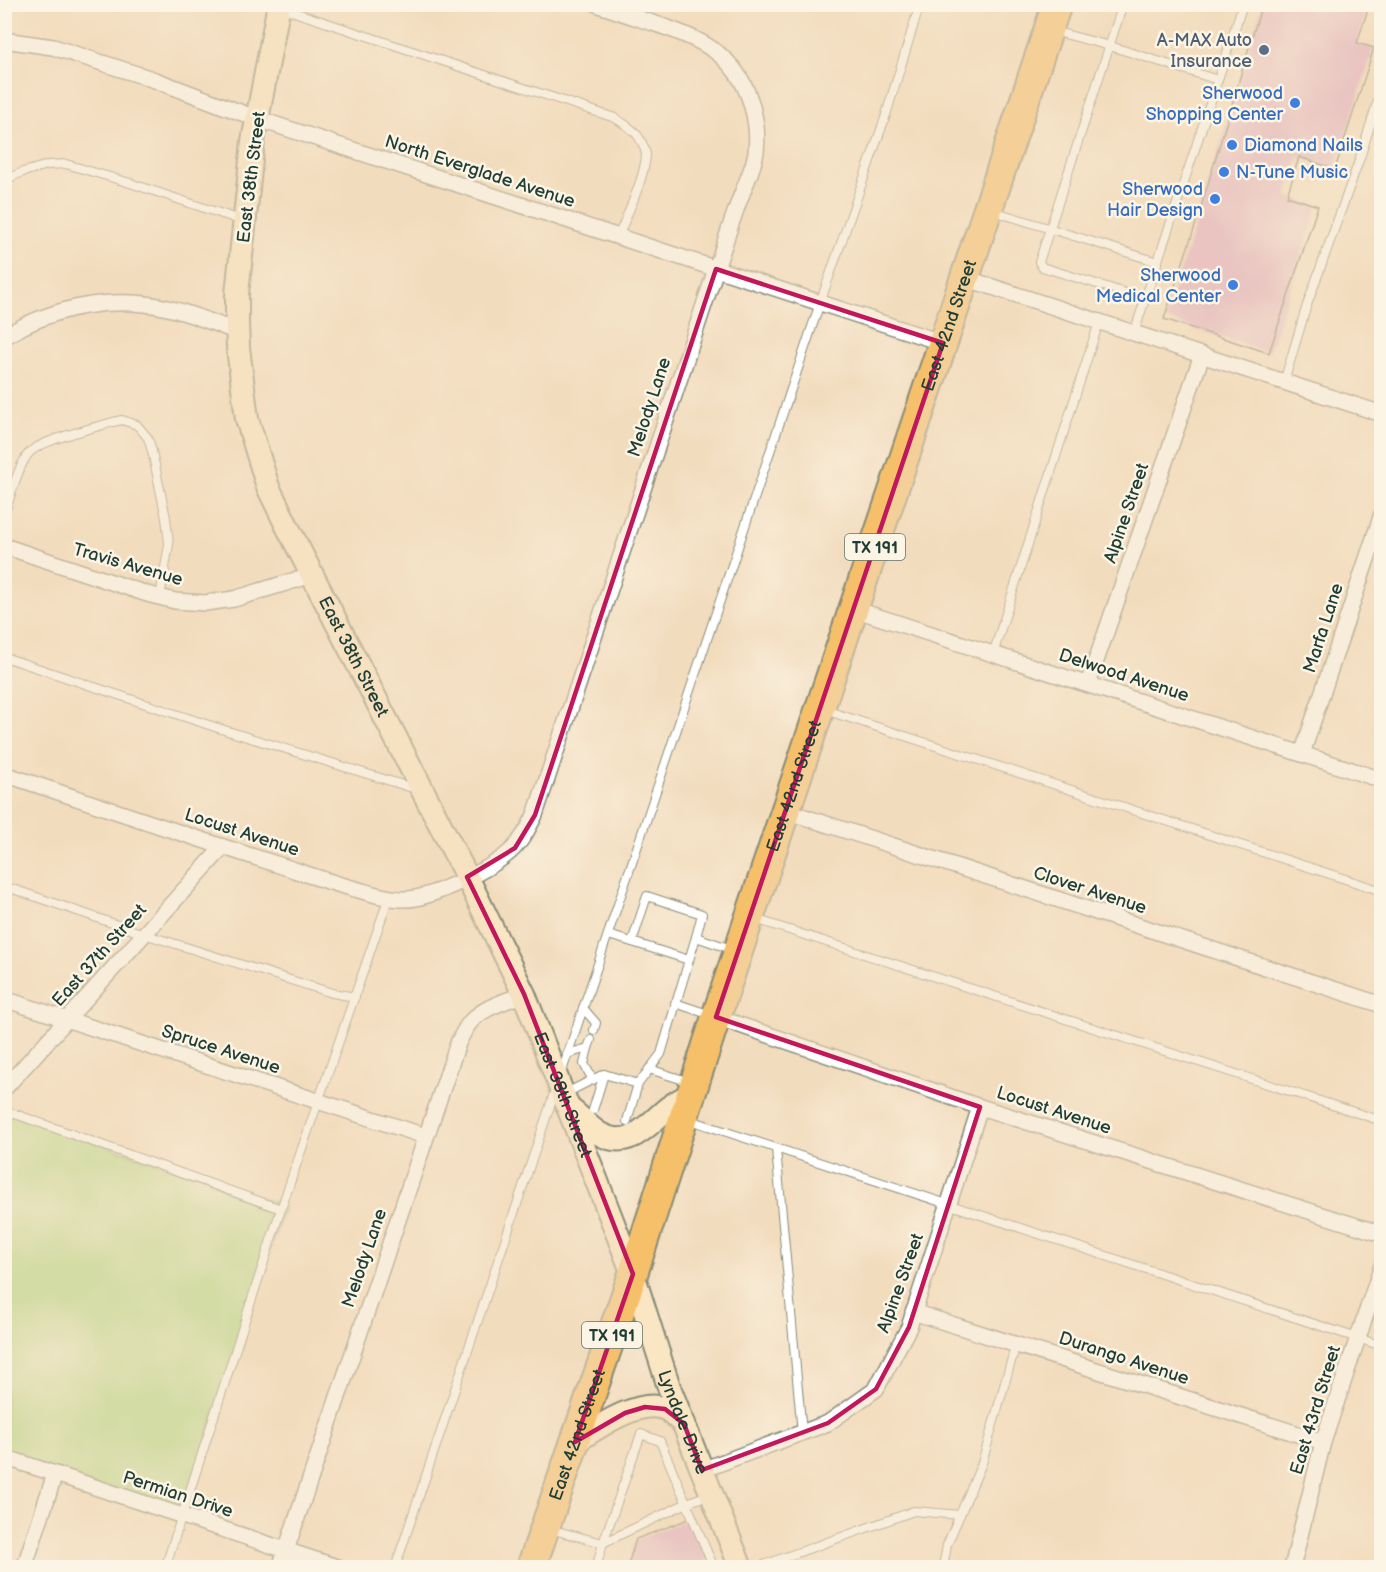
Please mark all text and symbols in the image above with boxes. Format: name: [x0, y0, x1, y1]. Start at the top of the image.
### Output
place label: A-MAX Auto Insurance: [1157, 30, 1252, 72]
marker: A-MAX Auto Insurance: [1257, 43, 1271, 57]
place label: Sherwood Shopping Center: [1146, 83, 1283, 125]
marker: Sherwood Shopping Center: [1288, 96, 1302, 110]
street label: East 38th Street: [233, 110, 270, 244]
street label: North Everglade Avenue: [382, 131, 578, 212]
place label: Diamond Nails: [1244, 135, 1363, 156]
marker: Diamond Nails: [1225, 138, 1239, 152]
place label: N-Tune Music: [1236, 162, 1348, 183]
marker: N-Tune Music: [1217, 165, 1231, 179]
place label: Sherwood Hair Design: [1107, 179, 1203, 221]
marker: Sherwood Hair Design: [1208, 192, 1222, 206]
street label: East 42nd Street: [917, 257, 981, 394]
place label: Sherwood Medical Center: [1096, 265, 1221, 307]
marker: Sherwood Medical Center: [1226, 278, 1240, 292]
street label: Melody Lane: [624, 354, 676, 460]
street label: Alpine Street: [1100, 460, 1154, 566]
road number: TX 191: [845, 534, 905, 560]
street label: Travis Avenue: [71, 539, 186, 590]
street label: Marfa Lane: [1299, 580, 1348, 676]
street label: East 38th Street: [314, 593, 393, 721]
street label: Delwood Avenue: [1056, 645, 1192, 707]
street label: East 42nd Street: [762, 717, 826, 855]
street label: Locust Avenue: [182, 804, 302, 861]
street label: Clover Avenue: [1031, 862, 1149, 919]
street label: East 37th Street: [48, 899, 151, 1011]
street label: Spruce Avenue: [159, 1020, 283, 1079]
street label: East 38th Street: [529, 1029, 597, 1161]
street label: Locust Avenue: [994, 1082, 1114, 1139]
street label: Melody Lane: [338, 1206, 391, 1310]
street label: Alpine Street: [873, 1230, 928, 1336]
road number: TX 191: [582, 1322, 642, 1348]
street label: Durango Avenue: [1056, 1328, 1192, 1390]
street label: East 43rd Street: [1286, 1343, 1345, 1477]
street label: East 42nd Street: [545, 1366, 610, 1503]
street label: Lyndale Drive: [653, 1368, 713, 1478]
street label: Permian Drive: [120, 1467, 236, 1522]

